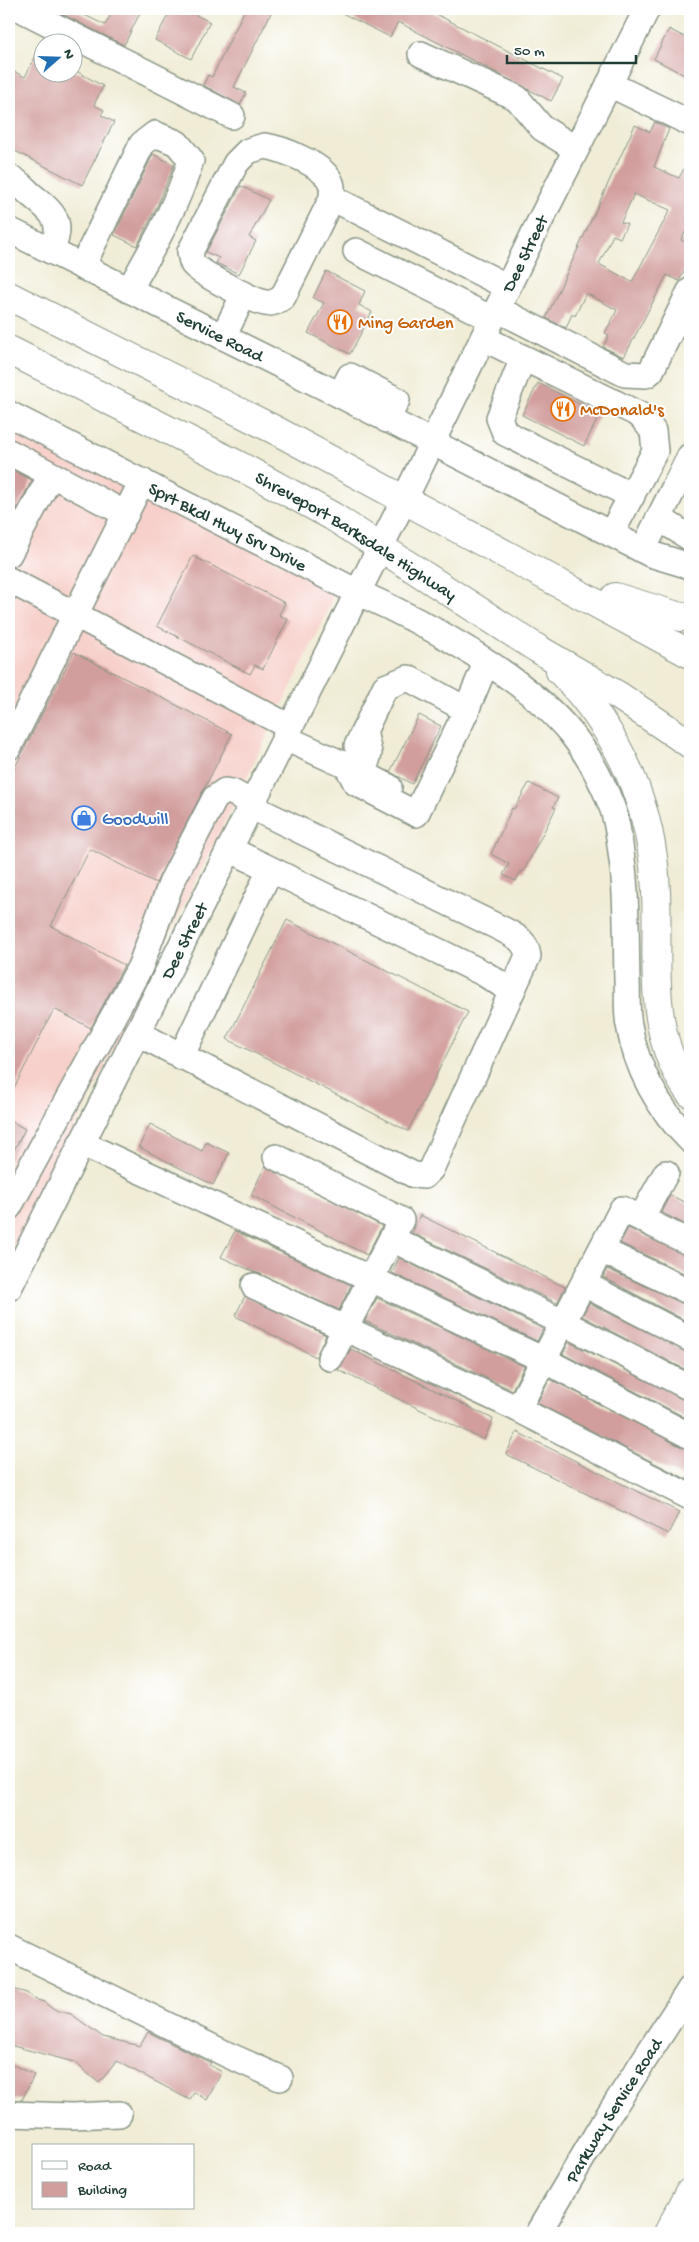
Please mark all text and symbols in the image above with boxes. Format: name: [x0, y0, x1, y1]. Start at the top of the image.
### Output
north arrow: [32, 32, 82, 82]
scale bar: [507, 32, 635, 64]
text: 50 m: [514, 43, 545, 61]
text: N: [58, 47, 77, 62]
street label: Dee Street: [499, 211, 555, 297]
street label: Service Road: [172, 307, 268, 369]
restaurant icon: Ming Garden: [327, 309, 353, 335]
place label: Ming Garden: [358, 314, 454, 335]
restaurant icon: McDonald's: [550, 396, 576, 422]
place label: McDonald's: [580, 401, 665, 422]
street label: Shreveport Barksdale Highway: [251, 468, 460, 607]
street label: Sprt Bkdl Hwy Srv Drive: [144, 479, 310, 578]
shop icon: Goodwill: [71, 805, 97, 831]
place label: Goodwill: [102, 810, 168, 831]
street label: Dee Street: [158, 898, 215, 984]
street label: Parkway Service Road: [562, 2034, 669, 2188]
legend: [32, 2144, 195, 2210]
text: Road: [78, 2158, 112, 2176]
text: Building: [77, 2182, 127, 2200]

